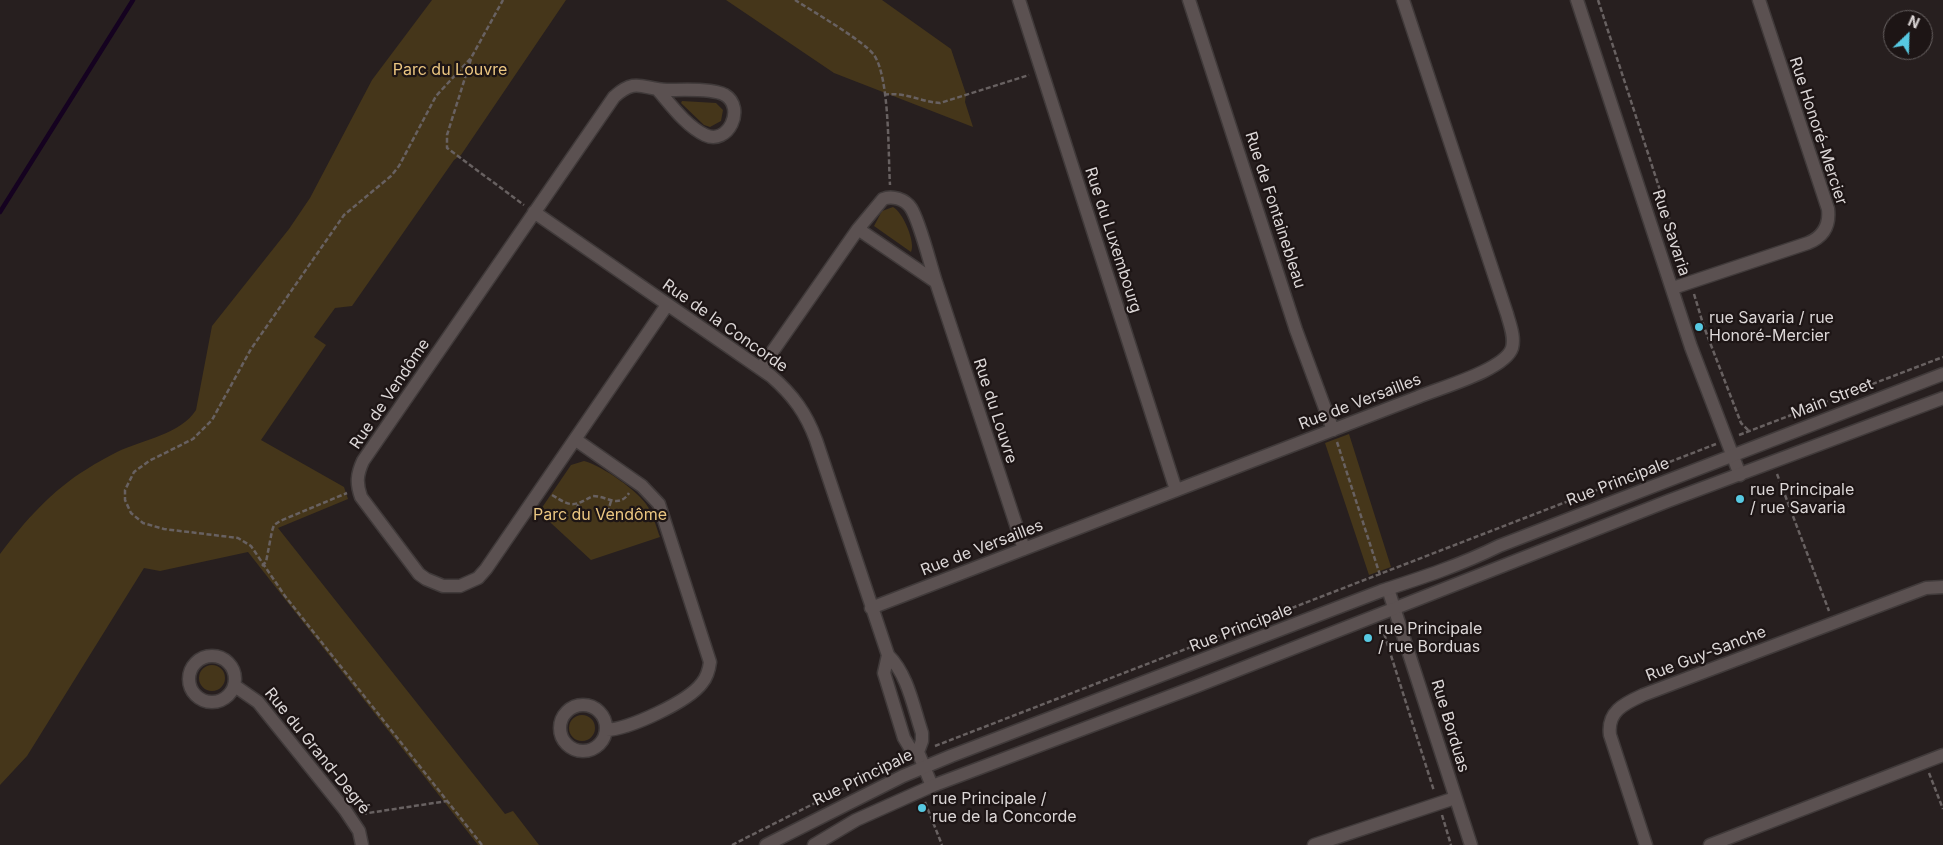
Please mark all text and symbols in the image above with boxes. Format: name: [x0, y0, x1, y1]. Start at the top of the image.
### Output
north arrow: [1883, 10, 1933, 60]
text: N: [1906, 12, 1922, 32]
street label: Rue Honoré-Mercier: [1785, 55, 1851, 207]
park label: Parc du Louvre: [393, 60, 507, 80]
street label: Rue de Fontainebleau: [1241, 129, 1309, 291]
street label: Rue du Luxembourg: [1080, 165, 1146, 315]
street label: Rue Savaria: [1648, 187, 1694, 279]
street label: Rue de la Concorde: [658, 275, 792, 377]
place label: rue Savaria / rue Honoré-Mercier: [1709, 308, 1834, 346]
marker: rue Savaria / rue Honoré-Mercier: [1693, 321, 1705, 333]
street label: Rue de Vendôme: [346, 335, 434, 453]
street label: Rue du Louvre: [969, 356, 1021, 466]
street label: Rue de Versailles: [1296, 370, 1424, 434]
street label: Main Street: [1788, 375, 1876, 423]
street label: Rue Principale: [1564, 454, 1672, 510]
place label: rue Principale / rue Savaria: [1750, 480, 1854, 518]
marker: rue Principale / rue Savaria: [1734, 493, 1746, 505]
park label: Parc du Vendôme: [533, 505, 667, 525]
street label: Rue de Versailles: [918, 516, 1046, 580]
street label: Rue Principale: [1187, 600, 1295, 656]
place label: rue Principale / rue Borduas: [1378, 619, 1482, 657]
street label: Rue Guy-Sanche: [1643, 622, 1769, 686]
marker: rue Principale / rue Borduas: [1362, 632, 1374, 644]
street label: Rue Borduas: [1427, 677, 1473, 775]
street label: Rue du Grand-Degré: [260, 684, 374, 818]
street label: Rue Principale: [810, 746, 916, 810]
place label: rue Principale / rue de la Concorde: [932, 789, 1077, 827]
marker: rue Principale / rue de la Concorde: [916, 802, 928, 814]

